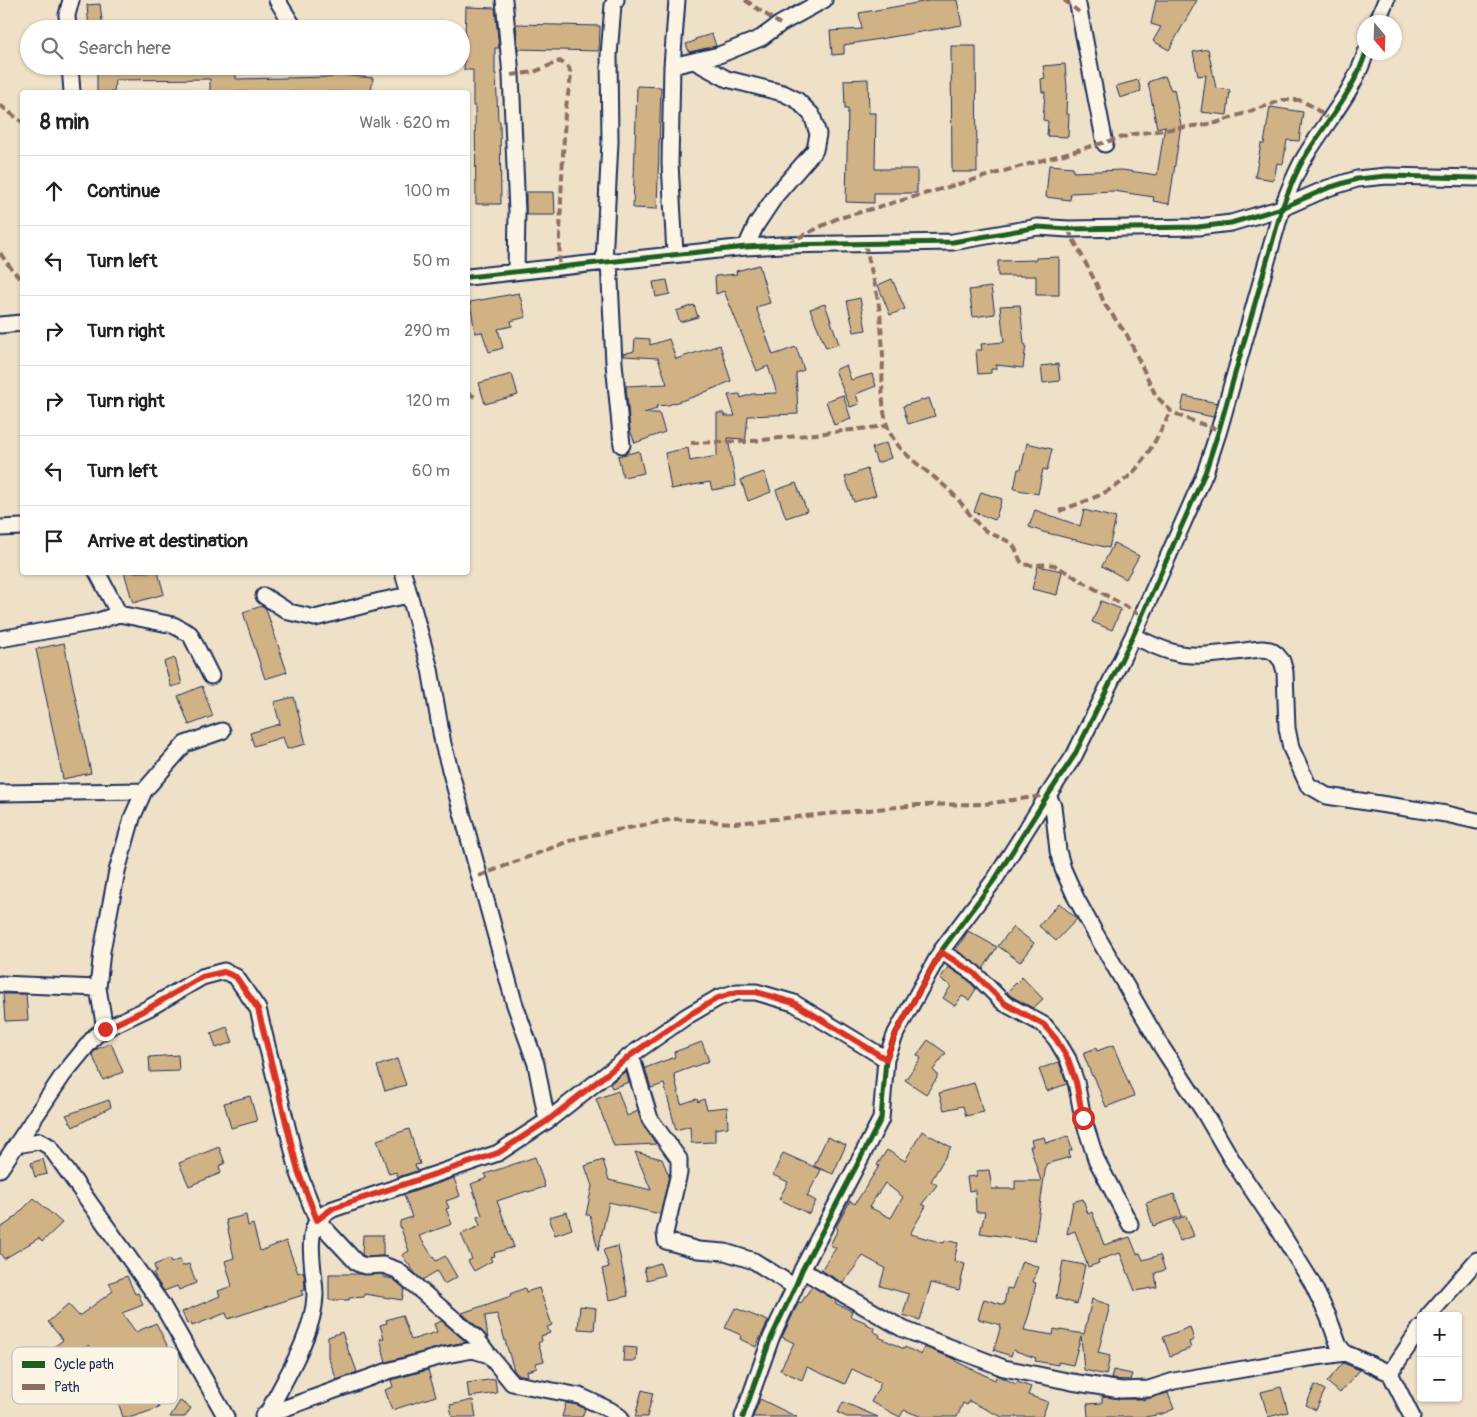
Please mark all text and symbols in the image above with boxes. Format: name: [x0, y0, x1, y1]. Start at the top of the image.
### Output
north arrow: [1357, 15, 1402, 60]
search box: [20, 20, 470, 75]
icon: search: [38, 34, 66, 62]
text: Search here: [78, 36, 171, 60]
text: 8 min: [40, 109, 89, 136]
text: Walk · 620 m: [359, 113, 450, 133]
icon: ahead: [40, 177, 68, 205]
text: Continue: [87, 179, 160, 203]
text: 100 m: [404, 181, 450, 201]
icon: left: [40, 247, 68, 275]
text: Turn left: [87, 249, 157, 273]
text: 50 m: [413, 251, 450, 271]
icon: right: [40, 317, 68, 345]
text: Turn right: [87, 319, 165, 343]
text: 290 m: [404, 321, 450, 341]
icon: right: [40, 387, 68, 415]
text: Turn right: [87, 389, 165, 413]
text: 120 m: [406, 391, 450, 411]
icon: left: [40, 457, 68, 485]
text: Turn left: [87, 459, 157, 483]
text: 60 m: [412, 461, 450, 481]
icon: arrive: [40, 527, 68, 555]
text: Arrive at destination: [87, 529, 248, 553]
route end: [94, 1018, 117, 1041]
route start: [1072, 1107, 1095, 1130]
map controls: [1417, 1312, 1462, 1402]
button: +: [1417, 1312, 1462, 1357]
legend: [12, 1347, 178, 1404]
text: Cycle path: [54, 1356, 114, 1373]
button: −: [1417, 1357, 1462, 1402]
text: Path: [54, 1379, 79, 1396]

